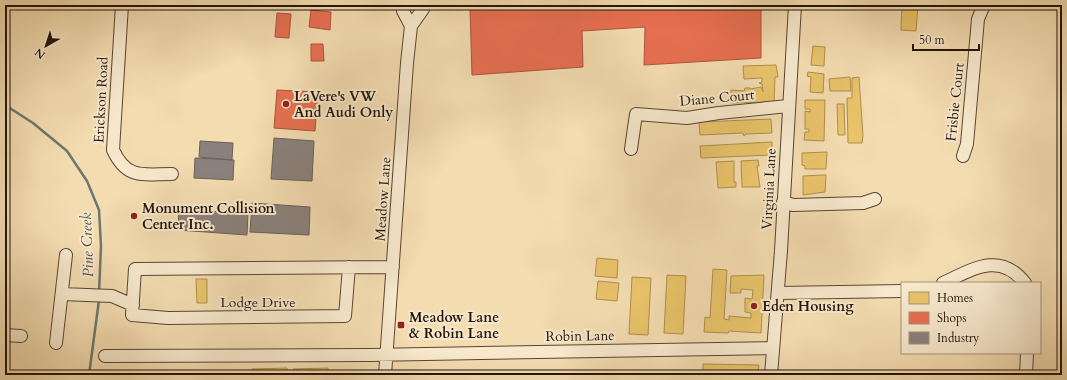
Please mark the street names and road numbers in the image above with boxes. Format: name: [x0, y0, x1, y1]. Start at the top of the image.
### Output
street label: Erickson Road: [89, 56, 113, 144]
street label: Frisbie Court: [941, 61, 969, 142]
street label: Diane Court: [679, 85, 756, 111]
street label: Virginia Lane: [757, 148, 781, 230]
street label: Meadow Lane: [371, 156, 395, 242]
street label: Lodge Drive: [220, 293, 296, 312]
street label: Robin Lane: [545, 326, 615, 346]

